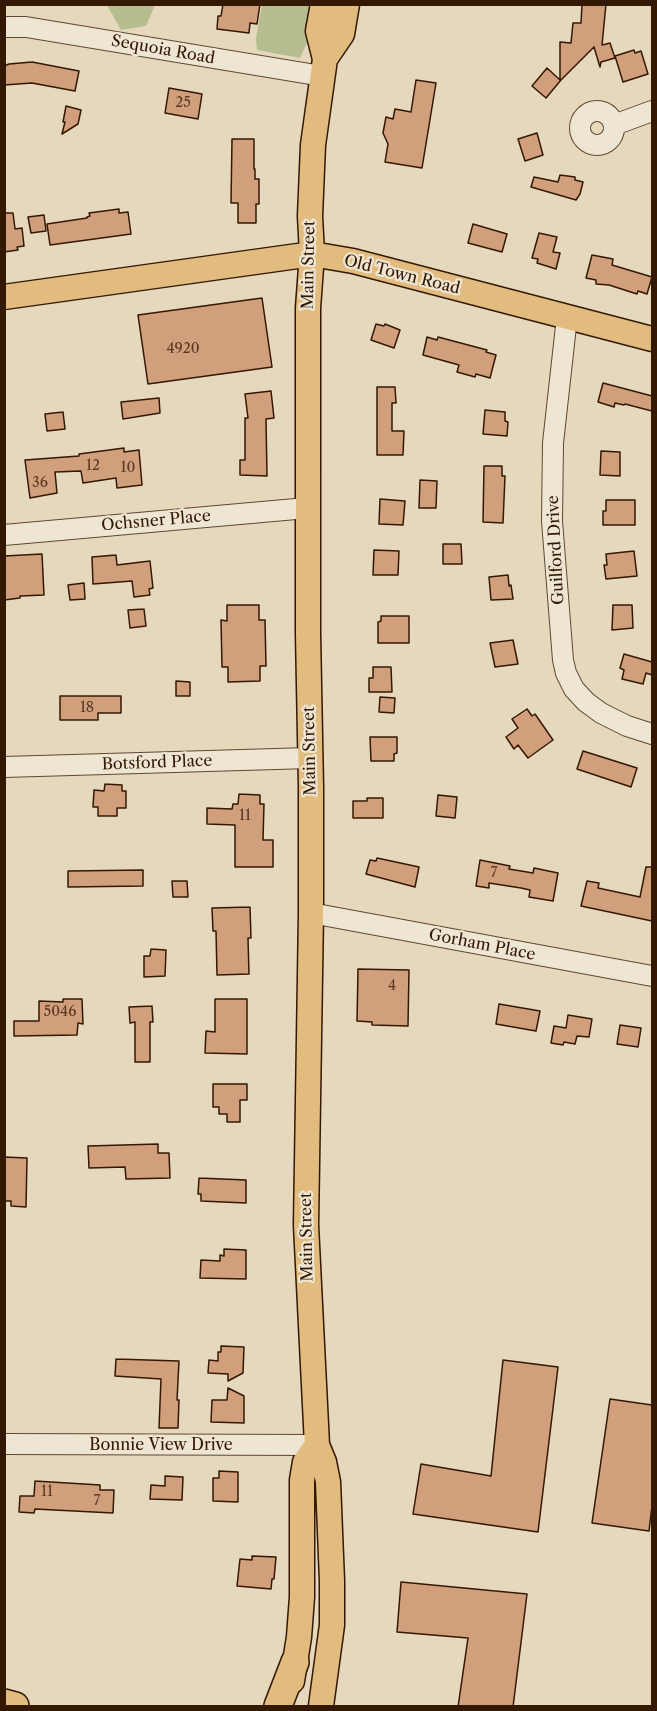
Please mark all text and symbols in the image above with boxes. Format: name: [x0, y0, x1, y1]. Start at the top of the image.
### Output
street label: Sequoia Road: [110, 31, 216, 69]
house number: 25: [175, 95, 191, 111]
street label: Main Street: [299, 220, 319, 310]
street label: Old Town Road: [342, 251, 462, 299]
house number: 4920: [166, 341, 200, 357]
house number: 12: [86, 458, 100, 474]
house number: 10: [121, 460, 135, 476]
house number: 36: [32, 475, 48, 491]
street label: Guilford Drive: [544, 495, 568, 605]
street label: Ochsner Place: [100, 507, 212, 535]
house number: 18: [80, 700, 94, 716]
street label: Main Street: [300, 706, 320, 796]
street label: Botsford Place: [101, 751, 213, 775]
house number: 11: [239, 808, 251, 824]
house number: 7: [491, 865, 497, 881]
street label: Gorham Place: [427, 925, 537, 965]
house number: 4: [388, 978, 396, 994]
house number: 5046: [44, 1004, 76, 1020]
street label: Main Street: [297, 1192, 317, 1282]
street label: Bonnie View Drive: [89, 1435, 233, 1455]
house number: 11: [41, 1484, 53, 1500]
house number: 7: [94, 1493, 100, 1509]

